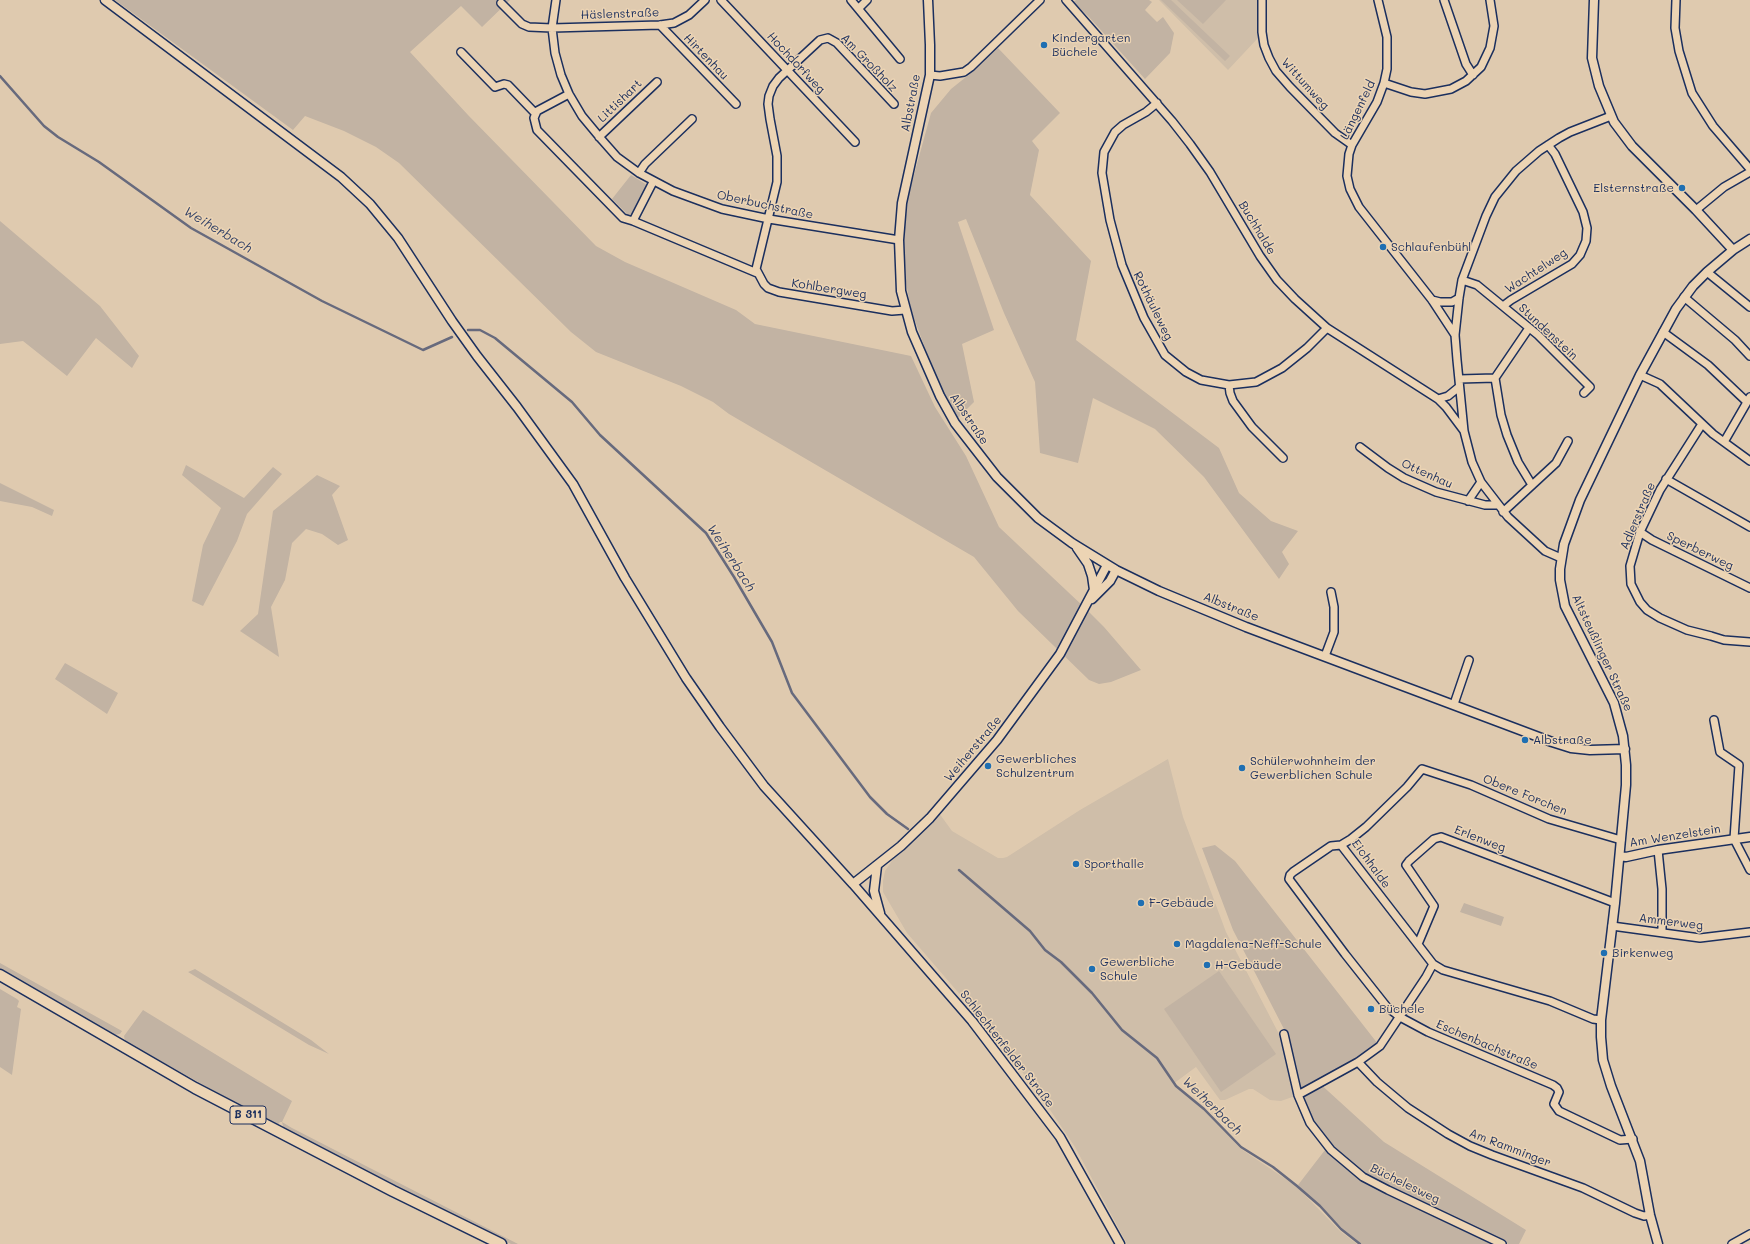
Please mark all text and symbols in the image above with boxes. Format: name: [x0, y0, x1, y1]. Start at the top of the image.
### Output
street label: Häslenstraße: [580, 5, 660, 23]
street label: Hochdorfweg: [764, 29, 828, 97]
street label: Hirtenhau: [681, 31, 731, 83]
street label: Am Großholz: [838, 31, 900, 95]
place label: Kindergarten Büchele: [1052, 31, 1130, 59]
marker: Kindergarten Büchele: [1039, 40, 1049, 50]
street label: Wittumweg: [1278, 55, 1332, 113]
street label: Albstraße: [898, 73, 924, 133]
street label: Littishart: [595, 77, 645, 125]
street label: Längenfeld: [1337, 78, 1379, 142]
place label: Elsternstraße: [1593, 181, 1674, 195]
marker: Elsternstraße: [1677, 183, 1687, 193]
street label: Oberbuchstraße: [715, 188, 815, 222]
street label: Buchhalde: [1235, 199, 1279, 257]
water label: Weiherbach: [181, 204, 255, 256]
place label: Schlaufenbühl: [1391, 240, 1471, 254]
marker: Schlaufenbühl: [1378, 242, 1388, 252]
street label: Wachtelweg: [1502, 246, 1570, 296]
street label: Rothäuleweg: [1130, 269, 1176, 343]
street label: Kohlbergweg: [790, 276, 868, 302]
street label: Stundenstein: [1515, 301, 1581, 363]
street label: Albstraße: [947, 391, 991, 447]
street label: Ottenhau: [1399, 456, 1455, 492]
street label: Adlerstraße: [1617, 480, 1659, 552]
water label: Weiherbach: [704, 522, 758, 594]
street label: Sperberweg: [1664, 529, 1736, 573]
street label: Albstraße: [1201, 589, 1261, 625]
street label: Altsteußlinger Straße: [1569, 592, 1635, 714]
street label: Weiherstraße: [941, 713, 1005, 785]
place label: Albstraße: [1533, 733, 1592, 747]
marker: Albstraße: [1520, 735, 1530, 745]
place label: Gewerbliches Schulzentrum: [996, 752, 1076, 780]
place label: Schülerwohnheim der Gewerblichen Schule: [1250, 754, 1376, 782]
marker: Gewerbliches Schulzentrum: [983, 761, 993, 771]
marker: Schülerwohnheim der Gewerblichen Schule: [1237, 763, 1247, 773]
street label: Obere Forchen: [1481, 772, 1569, 818]
street label: Am Wenzelstein: [1628, 822, 1722, 850]
street label: Erlenweg: [1452, 823, 1508, 855]
street label: Eichhalde: [1349, 837, 1393, 891]
place label: Sporthalle: [1084, 857, 1144, 871]
marker: Sporthalle: [1071, 859, 1081, 869]
place label: F-Gebäude: [1149, 896, 1214, 910]
marker: F-Gebäude: [1136, 898, 1146, 908]
street label: Ammerweg: [1638, 911, 1704, 933]
place label: Magdalena-Neff-Schule: [1185, 937, 1322, 951]
marker: Magdalena-Neff-Schule: [1172, 939, 1182, 949]
place label: Birkenweg: [1612, 946, 1673, 960]
marker: Birkenweg: [1599, 948, 1609, 958]
place label: Gewerbliche Schule: [1100, 955, 1175, 983]
place label: H-Gebäude: [1215, 958, 1282, 972]
marker: H-Gebäude: [1202, 960, 1212, 970]
marker: Gewerbliche Schule: [1087, 964, 1097, 974]
street label: Schlechtenfelder Straße: [957, 988, 1057, 1110]
place label: Büchele: [1379, 1002, 1425, 1016]
marker: Büchele: [1366, 1004, 1376, 1014]
street label: Eschenbachstraße: [1434, 1017, 1540, 1073]
water label: Weiherbach: [1179, 1074, 1245, 1138]
road number: B 311: [230, 1106, 266, 1124]
street label: Am Ramminger: [1467, 1126, 1553, 1170]
street label: Büchelesweg: [1368, 1161, 1442, 1207]

